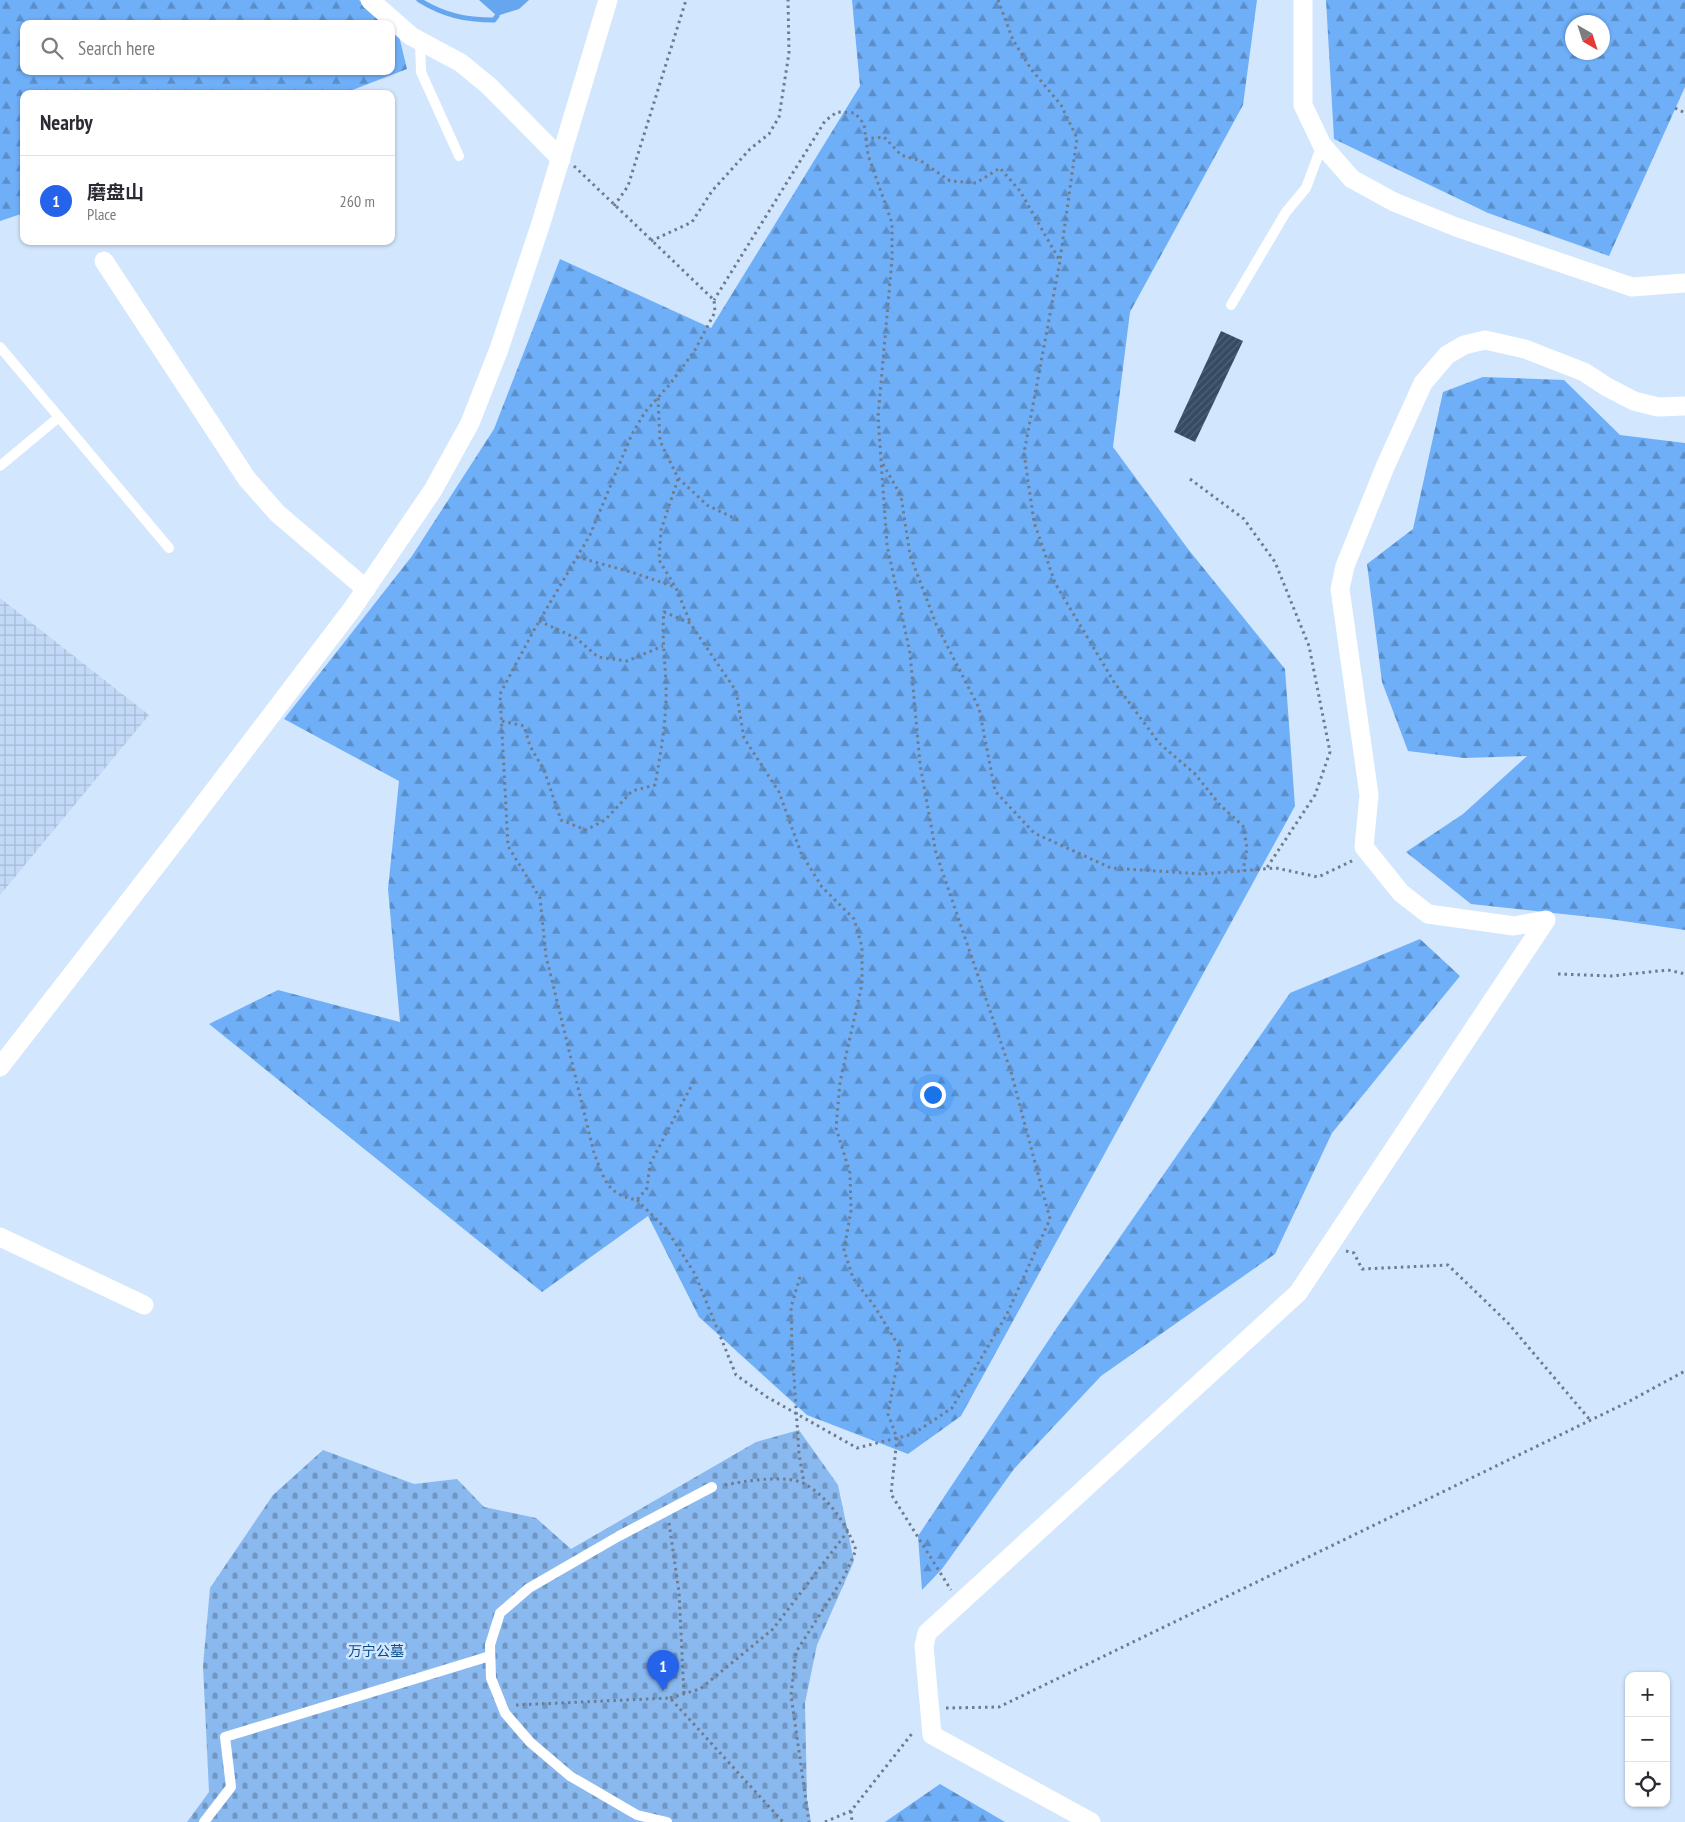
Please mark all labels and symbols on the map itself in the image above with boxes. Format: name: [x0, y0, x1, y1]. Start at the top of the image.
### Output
north arrow: [1565, 15, 1610, 60]
your location: [920, 1082, 946, 1108]
park label: 万宁公墓: [348, 1642, 404, 1660]
pin: 1: [647, 1650, 679, 1691]

